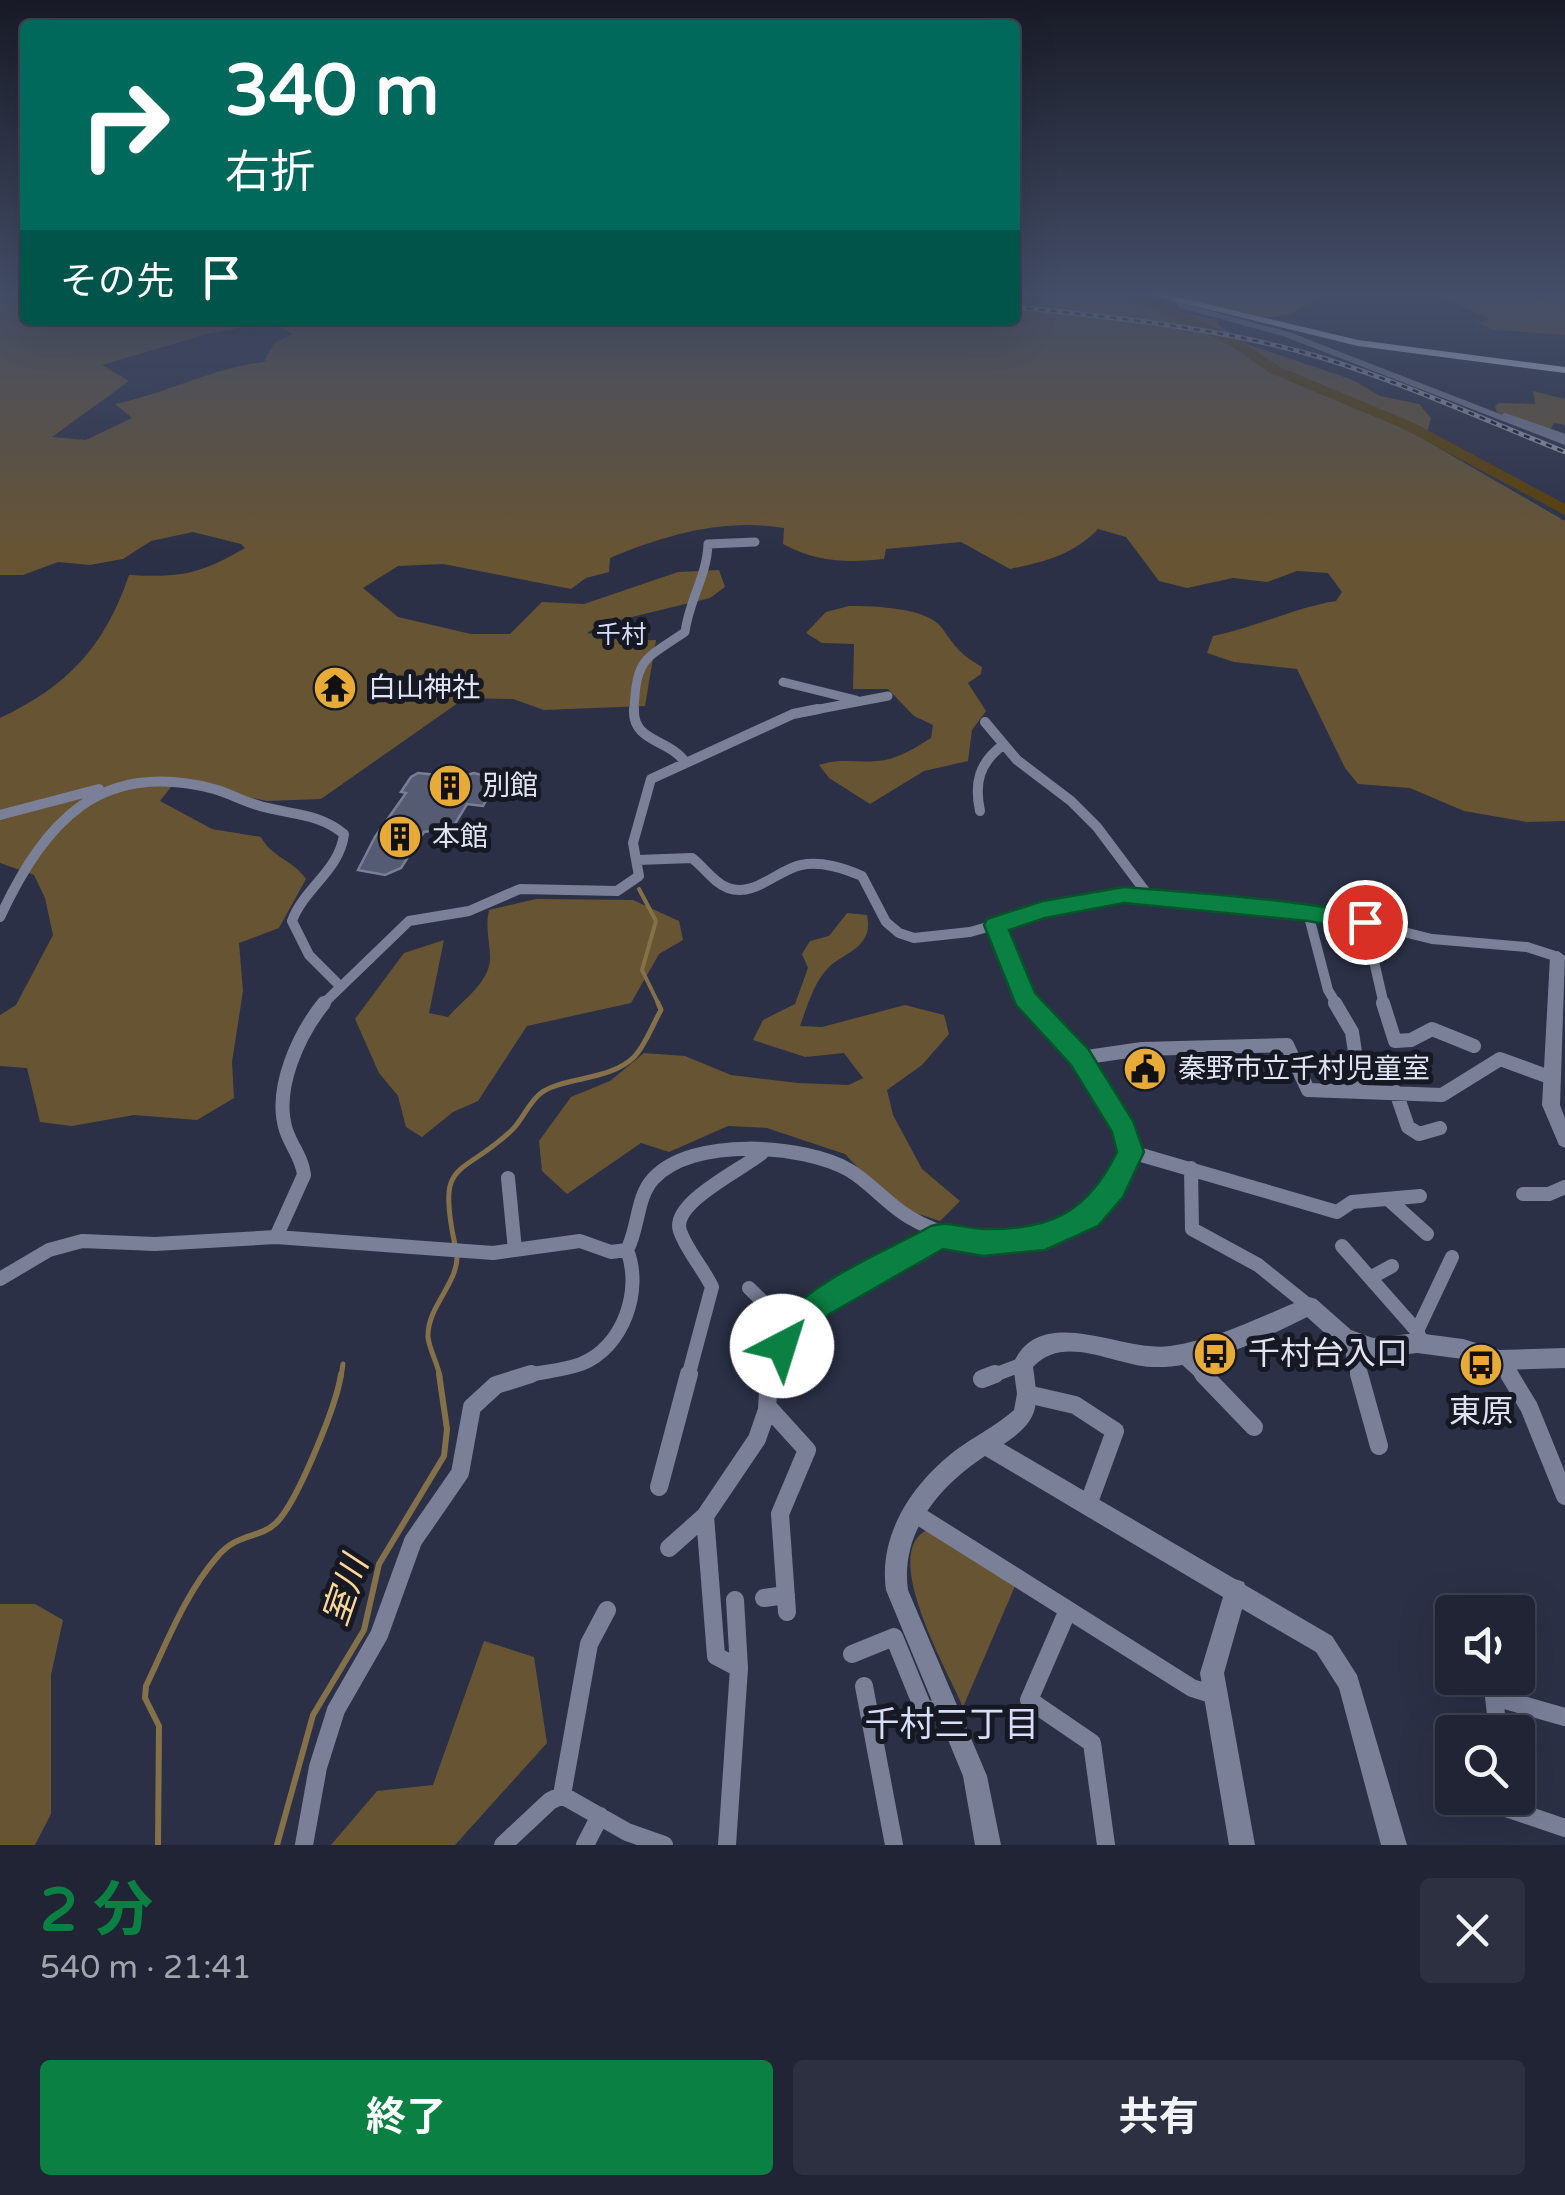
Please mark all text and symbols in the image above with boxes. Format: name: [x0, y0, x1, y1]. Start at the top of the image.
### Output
text: 340 m: [225, 50, 439, 134]
icon: right: [60, 60, 190, 190]
text: 右折: [225, 146, 315, 200]
icon: arrive: [194, 250, 249, 305]
text: その先: [60, 259, 174, 305]
district label: 千村: [596, 620, 646, 650]
temple icon: 白山神社: [312, 665, 358, 711]
place label: 白山神社: [368, 671, 480, 705]
building icon: 別館: [427, 763, 473, 809]
place label: 別館: [482, 769, 538, 803]
building icon: 本館: [377, 814, 423, 860]
place label: 本館: [432, 820, 488, 854]
pin: [1323, 880, 1408, 965]
icon: arrive: [1338, 895, 1393, 950]
public building icon: 秦野市立千村児童室: [1122, 1046, 1168, 1092]
place label: 秦野市立千村児童室: [1178, 1052, 1430, 1086]
position arrow: [730, 1294, 834, 1398]
bus stop icon: 千村台入口: [1192, 1331, 1238, 1377]
place label: 千村台入口: [1248, 1335, 1408, 1373]
bus stop icon: 東原: [1458, 1342, 1504, 1388]
place label: 東原: [1449, 1393, 1513, 1431]
water label: 室川: [315, 1547, 379, 1631]
map controls: [1435, 1595, 1535, 1815]
button: sound: [1435, 1595, 1535, 1695]
district label: 千村三丁目: [864, 1704, 1040, 1746]
button: search: [1435, 1715, 1535, 1815]
text: 2 分: [40, 1875, 153, 1947]
button: close: [1420, 1878, 1525, 1983]
text: 540 m · 21:41: [40, 1949, 252, 1987]
button: 終了: [40, 2060, 773, 2175]
button: 共有: [793, 2060, 1525, 2175]

